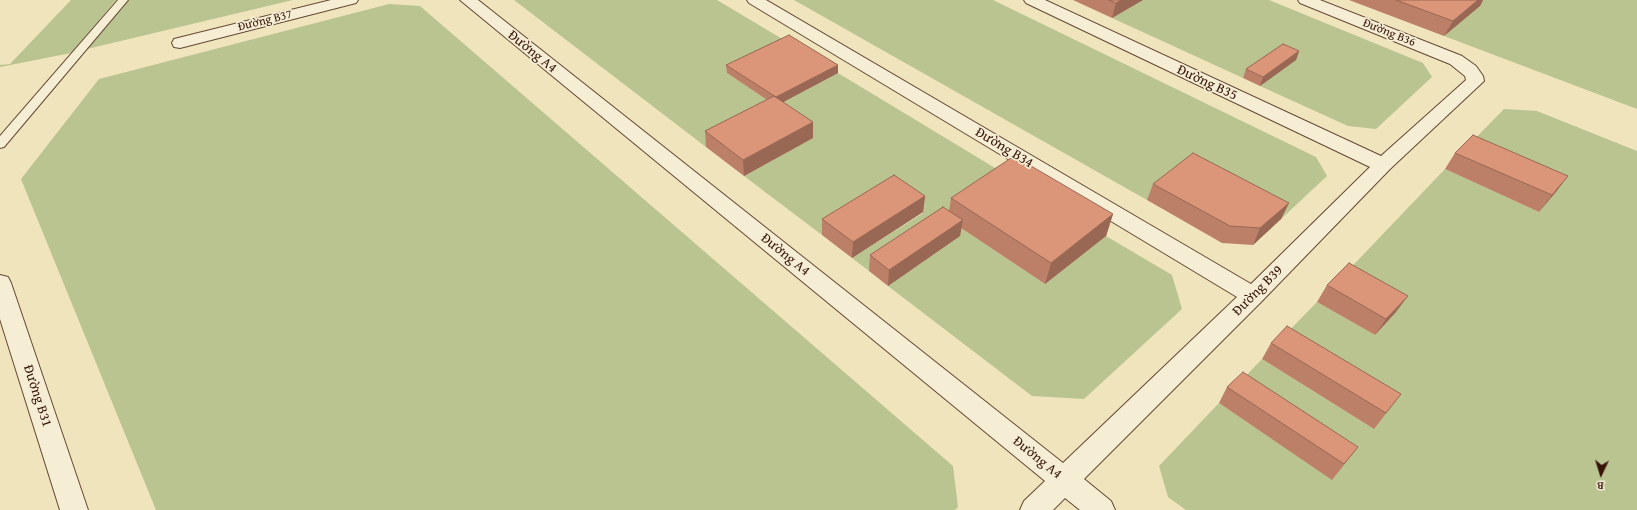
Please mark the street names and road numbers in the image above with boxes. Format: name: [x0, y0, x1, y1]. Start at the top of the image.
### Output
street label: Đường B37: [236, 7, 294, 35]
street label: Đường B36: [1361, 16, 1417, 50]
street label: Đường A4: [504, 27, 560, 77]
street label: Đường B35: [1174, 62, 1240, 104]
street label: Đường B34: [972, 124, 1036, 172]
street label: Đường A4: [757, 230, 813, 280]
street label: Đường B39: [1229, 262, 1287, 320]
street label: Đường B31: [19, 363, 55, 429]
street label: Đường A4: [1009, 433, 1065, 483]

